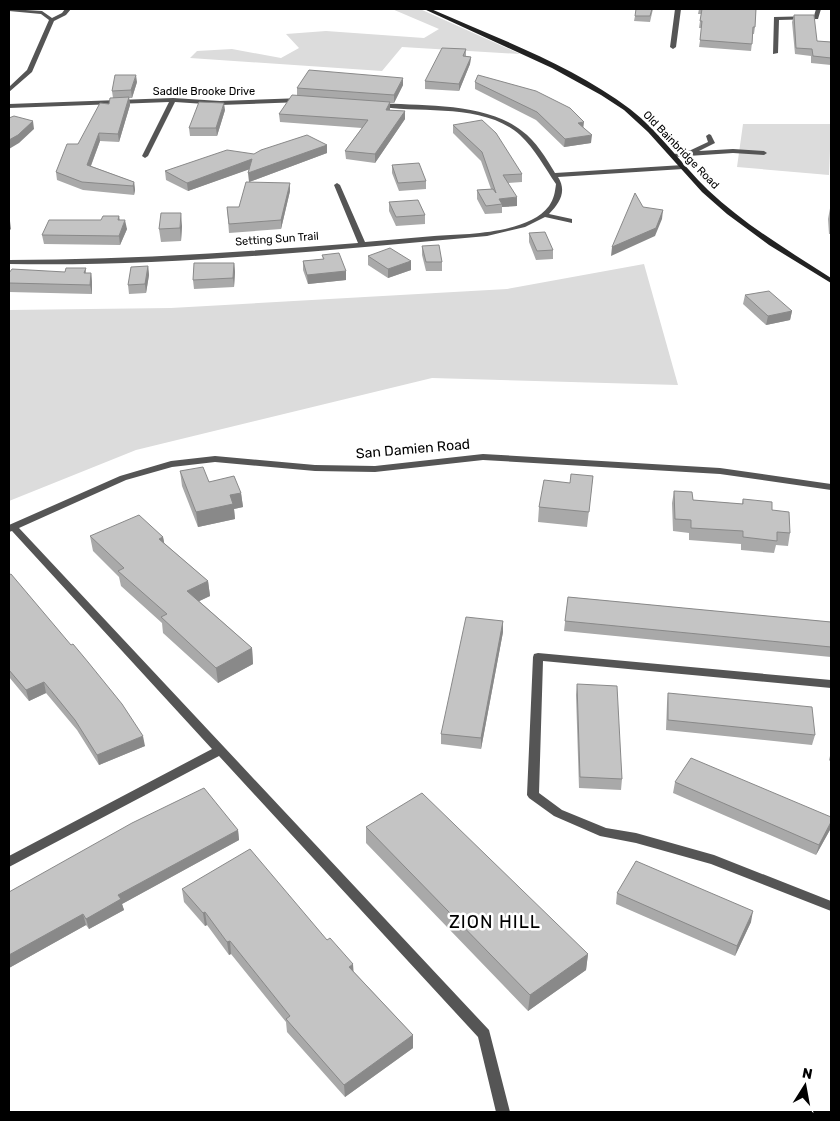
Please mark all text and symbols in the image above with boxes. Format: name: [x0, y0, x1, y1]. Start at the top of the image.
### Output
street label: Saddle Brooke Drive: [153, 85, 255, 98]
street label: Old Bainbridge Road: [640, 108, 722, 192]
street label: Setting Sun Trail: [235, 230, 319, 248]
street label: San Damien Road: [355, 436, 471, 462]
district label: ZION HILL: [449, 911, 541, 933]
north arrow: [780, 1061, 830, 1111]
text: N: [801, 1064, 814, 1083]

